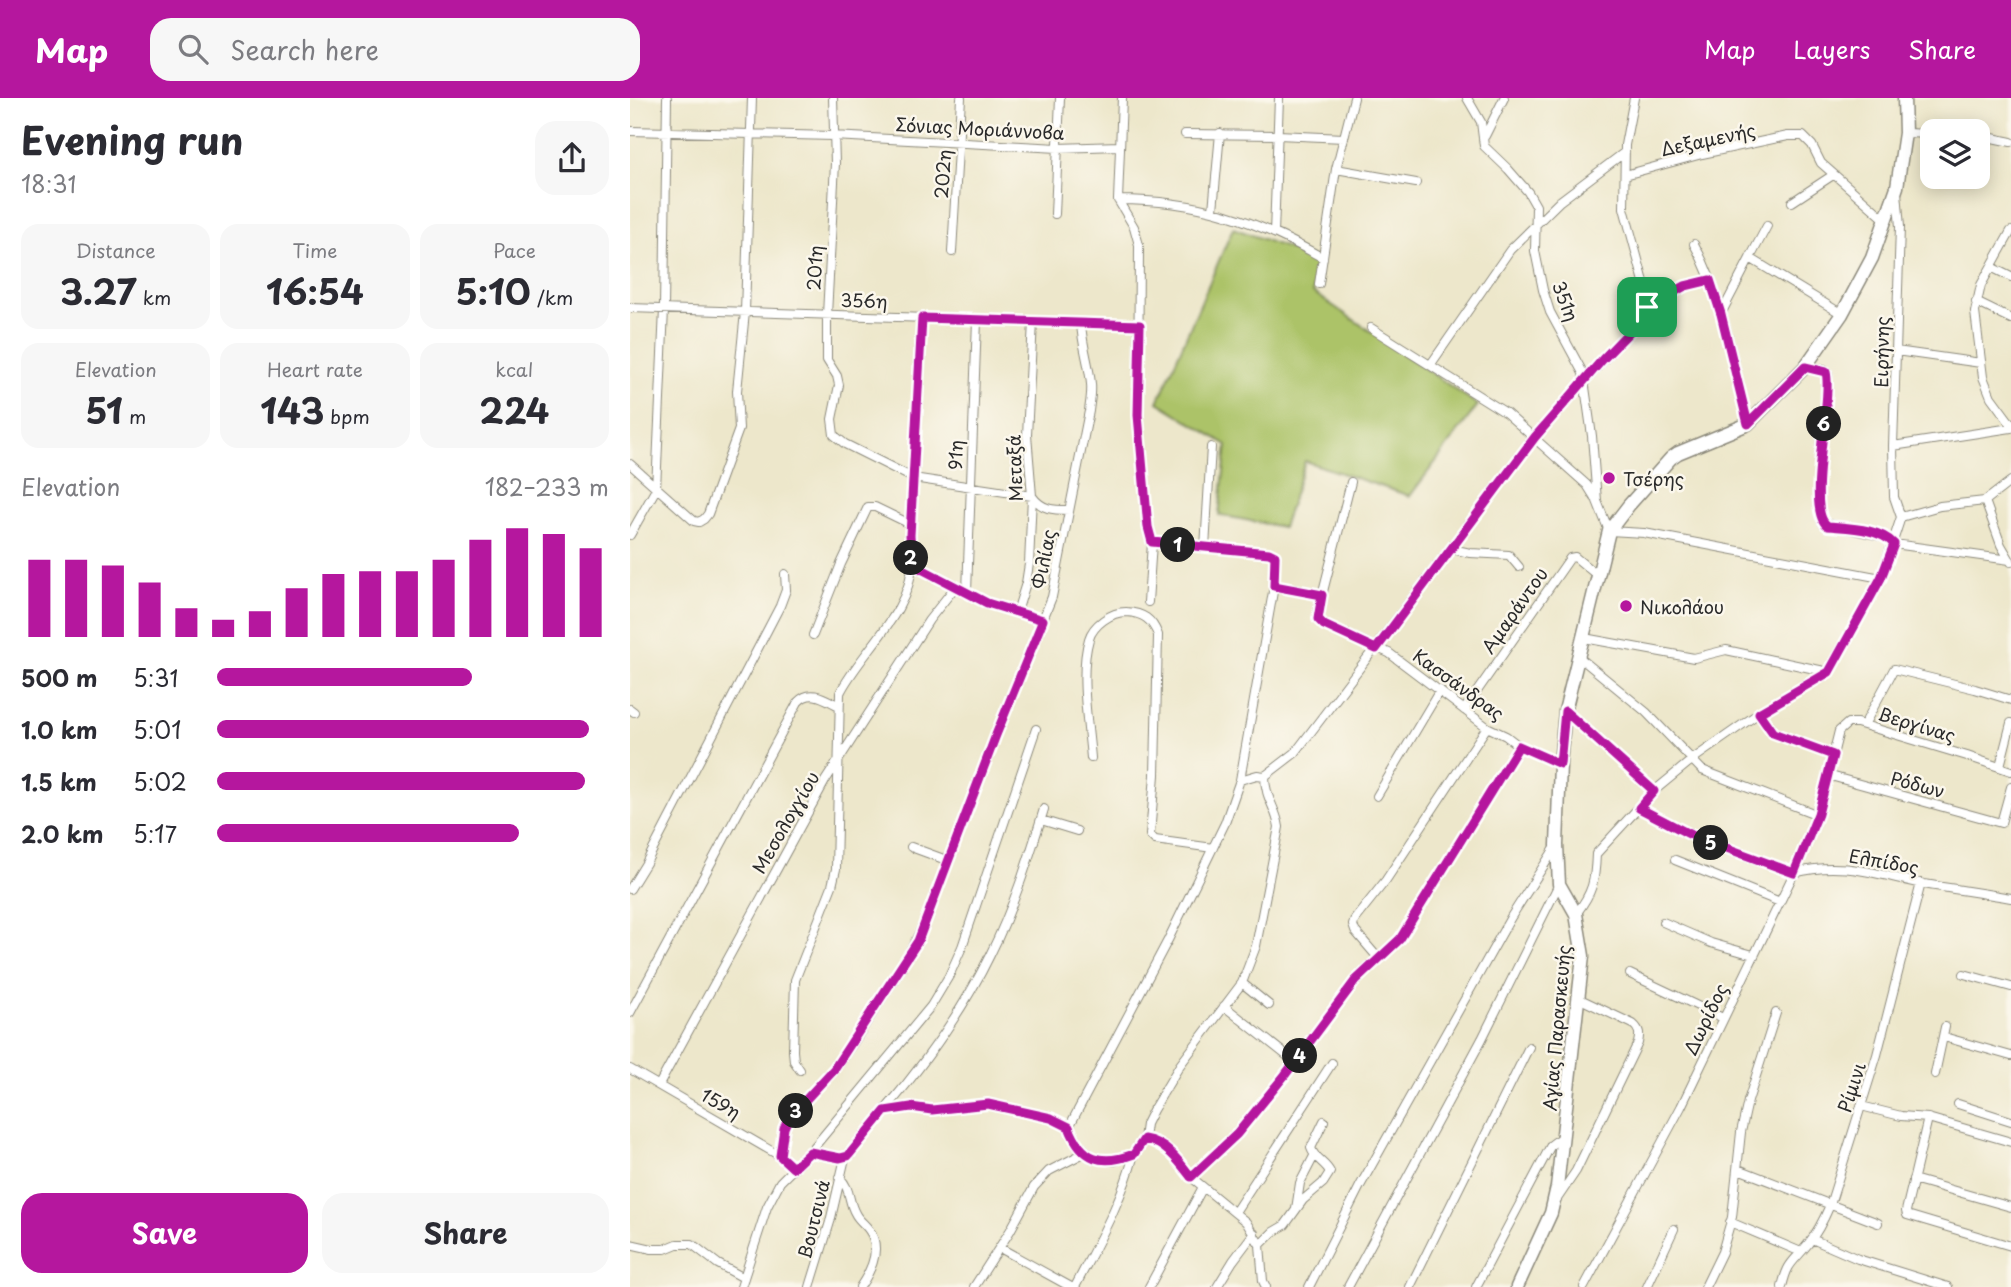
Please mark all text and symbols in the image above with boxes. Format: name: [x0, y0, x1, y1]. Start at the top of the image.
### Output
search box: [150, 18, 640, 81]
text: Map: [35, 24, 108, 74]
icon: search: [174, 30, 212, 68]
text: Search here: [230, 30, 379, 69]
text: Map: [1704, 31, 1755, 67]
text: Layers: [1793, 31, 1870, 67]
text: Share: [1908, 31, 1976, 67]
street label: Σόνιας Μοριάννοβα: [895, 110, 1065, 146]
text: Evening run: [21, 111, 243, 168]
street label: Δεξαμενής: [1658, 116, 1758, 162]
map controls: [1920, 119, 1990, 189]
button: layers: [1920, 119, 1990, 189]
button: share: [535, 121, 609, 195]
street label: 202η: [927, 148, 957, 200]
text: 18:31: [21, 166, 76, 201]
text: Distance: [76, 236, 156, 264]
text: Time: [293, 236, 337, 264]
text: Pace: [493, 236, 536, 264]
street label: 201η: [799, 245, 829, 291]
text: 3.27: [60, 264, 137, 317]
text: 16:54: [266, 264, 364, 317]
text: 5:10: [455, 264, 531, 317]
street label: 351η: [1546, 277, 1586, 325]
pin: [1617, 277, 1677, 337]
text: km: [137, 283, 171, 311]
text: /km: [531, 283, 573, 311]
street label: 356η: [840, 286, 888, 314]
icon: arrive: [1628, 288, 1666, 326]
street label: Ειρήνης: [1867, 316, 1895, 388]
text: Elevation: [75, 355, 157, 383]
text: Heart rate: [267, 355, 363, 383]
text: kcal: [495, 355, 533, 383]
text: 51: [85, 383, 123, 436]
text: 143: [260, 383, 324, 436]
text: 224: [479, 383, 549, 436]
text: m: [123, 402, 146, 430]
text: bpm: [324, 402, 370, 430]
pin: 6: [1806, 406, 1842, 442]
text: 6: [1817, 409, 1830, 437]
street label: Μεταξά: [999, 434, 1029, 502]
street label: 91η: [941, 439, 969, 471]
place label: Τσέρης: [1623, 465, 1684, 492]
text: Elevation: [21, 469, 120, 504]
text: 182–233 m: [485, 469, 609, 504]
marker: Τσέρης: [1601, 470, 1617, 486]
street label: Φιλίας: [1024, 527, 1062, 591]
pin: 1: [1160, 528, 1196, 562]
text: 1: [1173, 530, 1182, 558]
pin: 2: [894, 540, 928, 575]
text: 2: [904, 543, 917, 571]
street label: Αμαράντου: [1474, 561, 1554, 659]
place label: Νικολάου: [1640, 593, 1724, 620]
marker: Νικολάου: [1618, 598, 1634, 614]
street label: Κασσάνδρας: [1408, 642, 1510, 726]
text: 500 m: [21, 660, 98, 695]
text: 5:31: [133, 660, 178, 695]
street label: Βεργίνας: [1875, 699, 1959, 749]
text: 1.0 km: [21, 712, 98, 747]
text: 5:01: [133, 712, 181, 747]
text: 1.5 km: [21, 764, 97, 799]
text: 5:02: [133, 764, 187, 799]
street label: Ρόδων: [1888, 764, 1948, 804]
street label: Μεσολογγίου: [745, 766, 825, 878]
text: 2.0 km: [21, 816, 103, 851]
text: 5:17: [133, 816, 177, 851]
pin: 5: [1694, 826, 1728, 860]
text: 5: [1704, 828, 1717, 856]
street label: Ελπίδος: [1847, 842, 1921, 880]
street label: Αγίας Παρασκευής: [1535, 944, 1577, 1112]
street label: Δωρίδος: [1676, 979, 1734, 1059]
pin: 4: [1282, 1038, 1318, 1074]
text: 4: [1293, 1041, 1306, 1069]
street label: Ρίμινι: [1830, 1058, 1872, 1116]
street label: 159η: [696, 1081, 746, 1125]
pin: 3: [778, 1094, 814, 1128]
text: 3: [789, 1096, 802, 1124]
street label: Βουτσινά: [790, 1176, 836, 1261]
button: Save: [21, 1193, 308, 1273]
button: Share: [322, 1193, 609, 1273]

